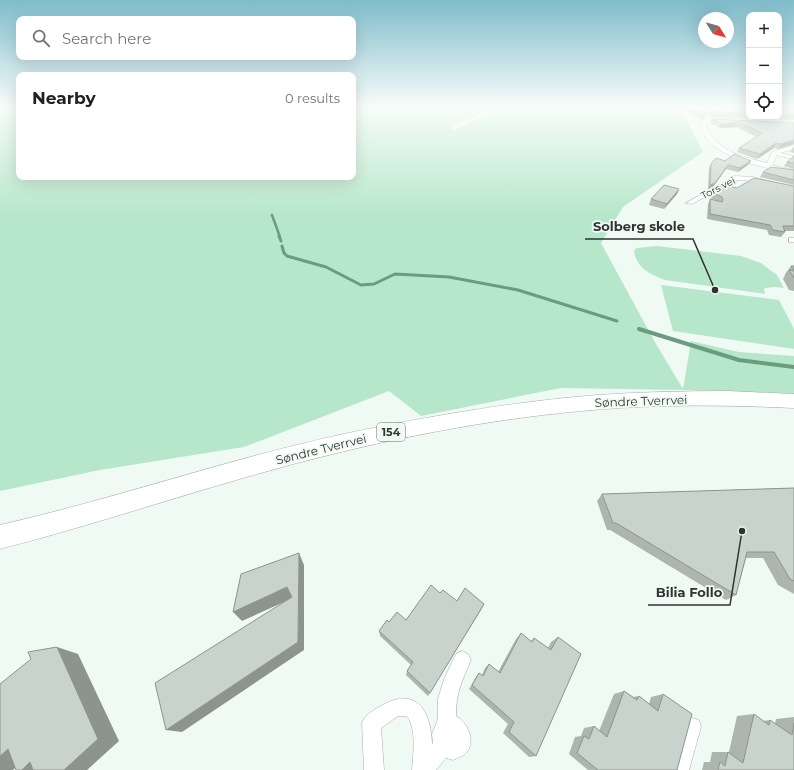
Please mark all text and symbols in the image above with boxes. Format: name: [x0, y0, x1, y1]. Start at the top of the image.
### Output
north arrow: [698, 12, 734, 48]
map controls: [746, 12, 782, 120]
button: +: [746, 12, 782, 48]
search box: [16, 16, 356, 60]
icon: search: [30, 27, 52, 49]
text: Search here: [62, 29, 151, 48]
button: −: [746, 48, 782, 84]
button: locate: [746, 84, 782, 120]
text: Nearby: [32, 88, 96, 108]
text: 0 results: [285, 90, 340, 106]
street label: Tors vei: [699, 174, 737, 202]
callout: Solberg skole: [585, 214, 693, 239]
text: Solberg skole: [593, 218, 685, 234]
street label: Søndre Tverrvei: [594, 392, 688, 410]
road number: 154: [377, 423, 405, 441]
street label: Søndre Tverrvei: [274, 430, 368, 468]
callout: Bilia Follo: [648, 580, 730, 605]
text: Bilia Follo: [656, 584, 723, 600]

